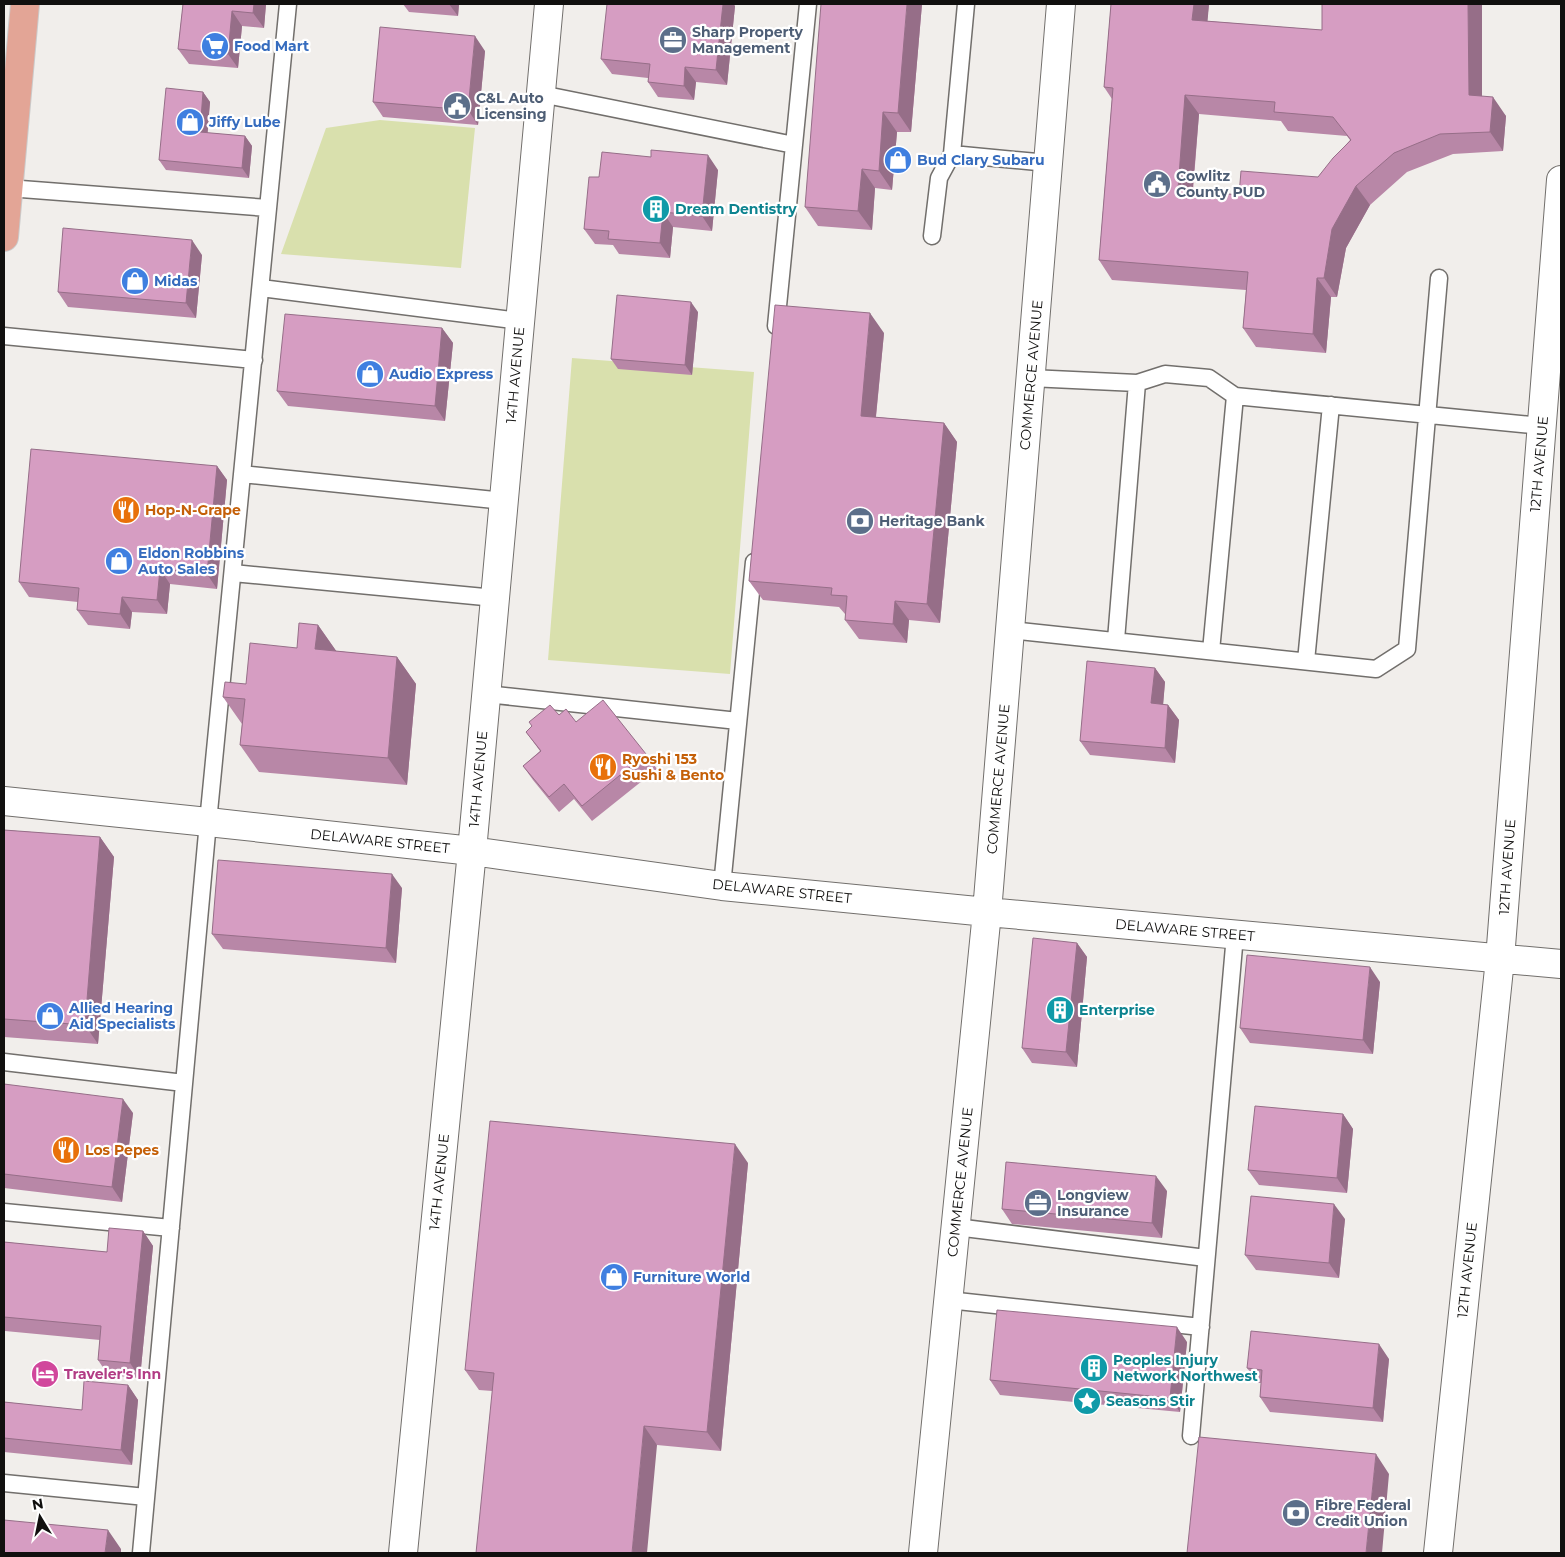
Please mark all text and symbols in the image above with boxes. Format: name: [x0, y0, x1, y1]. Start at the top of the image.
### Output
place label: Sharp Property Management: [692, 23, 804, 57]
office icon: Sharp Property Management: [658, 25, 688, 55]
supermarket icon: Food Mart: [200, 31, 230, 61]
place label: Food Mart: [234, 37, 309, 55]
place label: C&L Auto Licensing: [476, 89, 547, 123]
public building icon: C&L Auto Licensing: [442, 91, 472, 121]
shop icon: Jiffy Lube: [175, 107, 205, 137]
place label: Jiffy Lube: [208, 113, 281, 131]
shop icon: Bud Clary Subaru: [883, 145, 913, 175]
place label: Bud Clary Subaru: [917, 151, 1045, 169]
place label: Cowlitz County PUD: [1176, 167, 1266, 201]
public building icon: Cowlitz County PUD: [1142, 169, 1172, 199]
building icon: Dream Dentistry: [641, 194, 671, 224]
place label: Dream Dentistry: [675, 200, 797, 218]
shop icon: Midas: [120, 266, 150, 296]
place label: Midas: [154, 272, 198, 290]
street label: COMMERCE AVENUE: [1015, 299, 1047, 451]
street label: 14TH AVENUE: [502, 326, 528, 424]
shop icon: Audio Express: [355, 359, 385, 389]
place label: Audio Express: [388, 365, 494, 383]
street label: 12TH AVENUE: [1526, 415, 1552, 513]
restaurant icon: Hop-N-Grape: [111, 495, 141, 525]
place label: Hop-N-Grape: [145, 501, 241, 519]
bank icon: Heritage Bank: [845, 506, 875, 536]
place label: Heritage Bank: [879, 512, 985, 530]
place label: Eldon Robbins Auto Sales: [137, 544, 245, 578]
shop icon: Eldon Robbins Auto Sales: [104, 546, 134, 576]
street label: COMMERCE AVENUE: [982, 703, 1014, 855]
street label: 14TH AVENUE: [465, 730, 491, 828]
place label: Ryoshi 153 Sushi & Bento: [622, 750, 724, 784]
restaurant icon: Ryoshi 153 Sushi & Bento: [588, 752, 618, 782]
street label: 12TH AVENUE: [1495, 818, 1519, 916]
street label: DELAWARE STREET: [309, 825, 451, 857]
street label: DELAWARE STREET: [711, 875, 853, 907]
street label: DELAWARE STREET: [1114, 915, 1256, 945]
building icon: Enterprise: [1045, 995, 1075, 1025]
place label: Allied Hearing Aid Specialists: [68, 999, 176, 1033]
shop icon: Allied Hearing Aid Specialists: [35, 1001, 65, 1031]
place label: Enterprise: [1079, 1001, 1155, 1019]
street label: COMMERCE AVENUE: [943, 1106, 977, 1258]
street label: 14TH AVENUE: [425, 1133, 453, 1231]
restaurant icon: Los Pepes: [51, 1135, 81, 1165]
place label: Los Pepes: [85, 1141, 159, 1159]
place label: Longview Insurance: [1057, 1186, 1129, 1220]
office icon: Longview Insurance: [1023, 1188, 1053, 1218]
street label: 12TH AVENUE: [1453, 1221, 1481, 1319]
shop icon: Furniture World: [599, 1262, 629, 1292]
place label: Furniture World: [633, 1268, 750, 1286]
place label: Peoples Injury Network Northwest: [1113, 1351, 1258, 1385]
building icon: Peoples Injury Network Northwest: [1079, 1353, 1109, 1383]
hotel icon: Traveler's Inn: [30, 1359, 60, 1389]
place label: Traveler's Inn: [64, 1365, 161, 1383]
place icon: Seasons Stir: [1072, 1386, 1102, 1416]
place label: Seasons Stir: [1106, 1392, 1195, 1410]
north arrow: [15, 1492, 65, 1542]
text: N: [31, 1494, 45, 1514]
place label: Fibre Federal Credit Union: [1315, 1496, 1411, 1530]
bank icon: Fibre Federal Credit Union: [1281, 1498, 1311, 1528]

